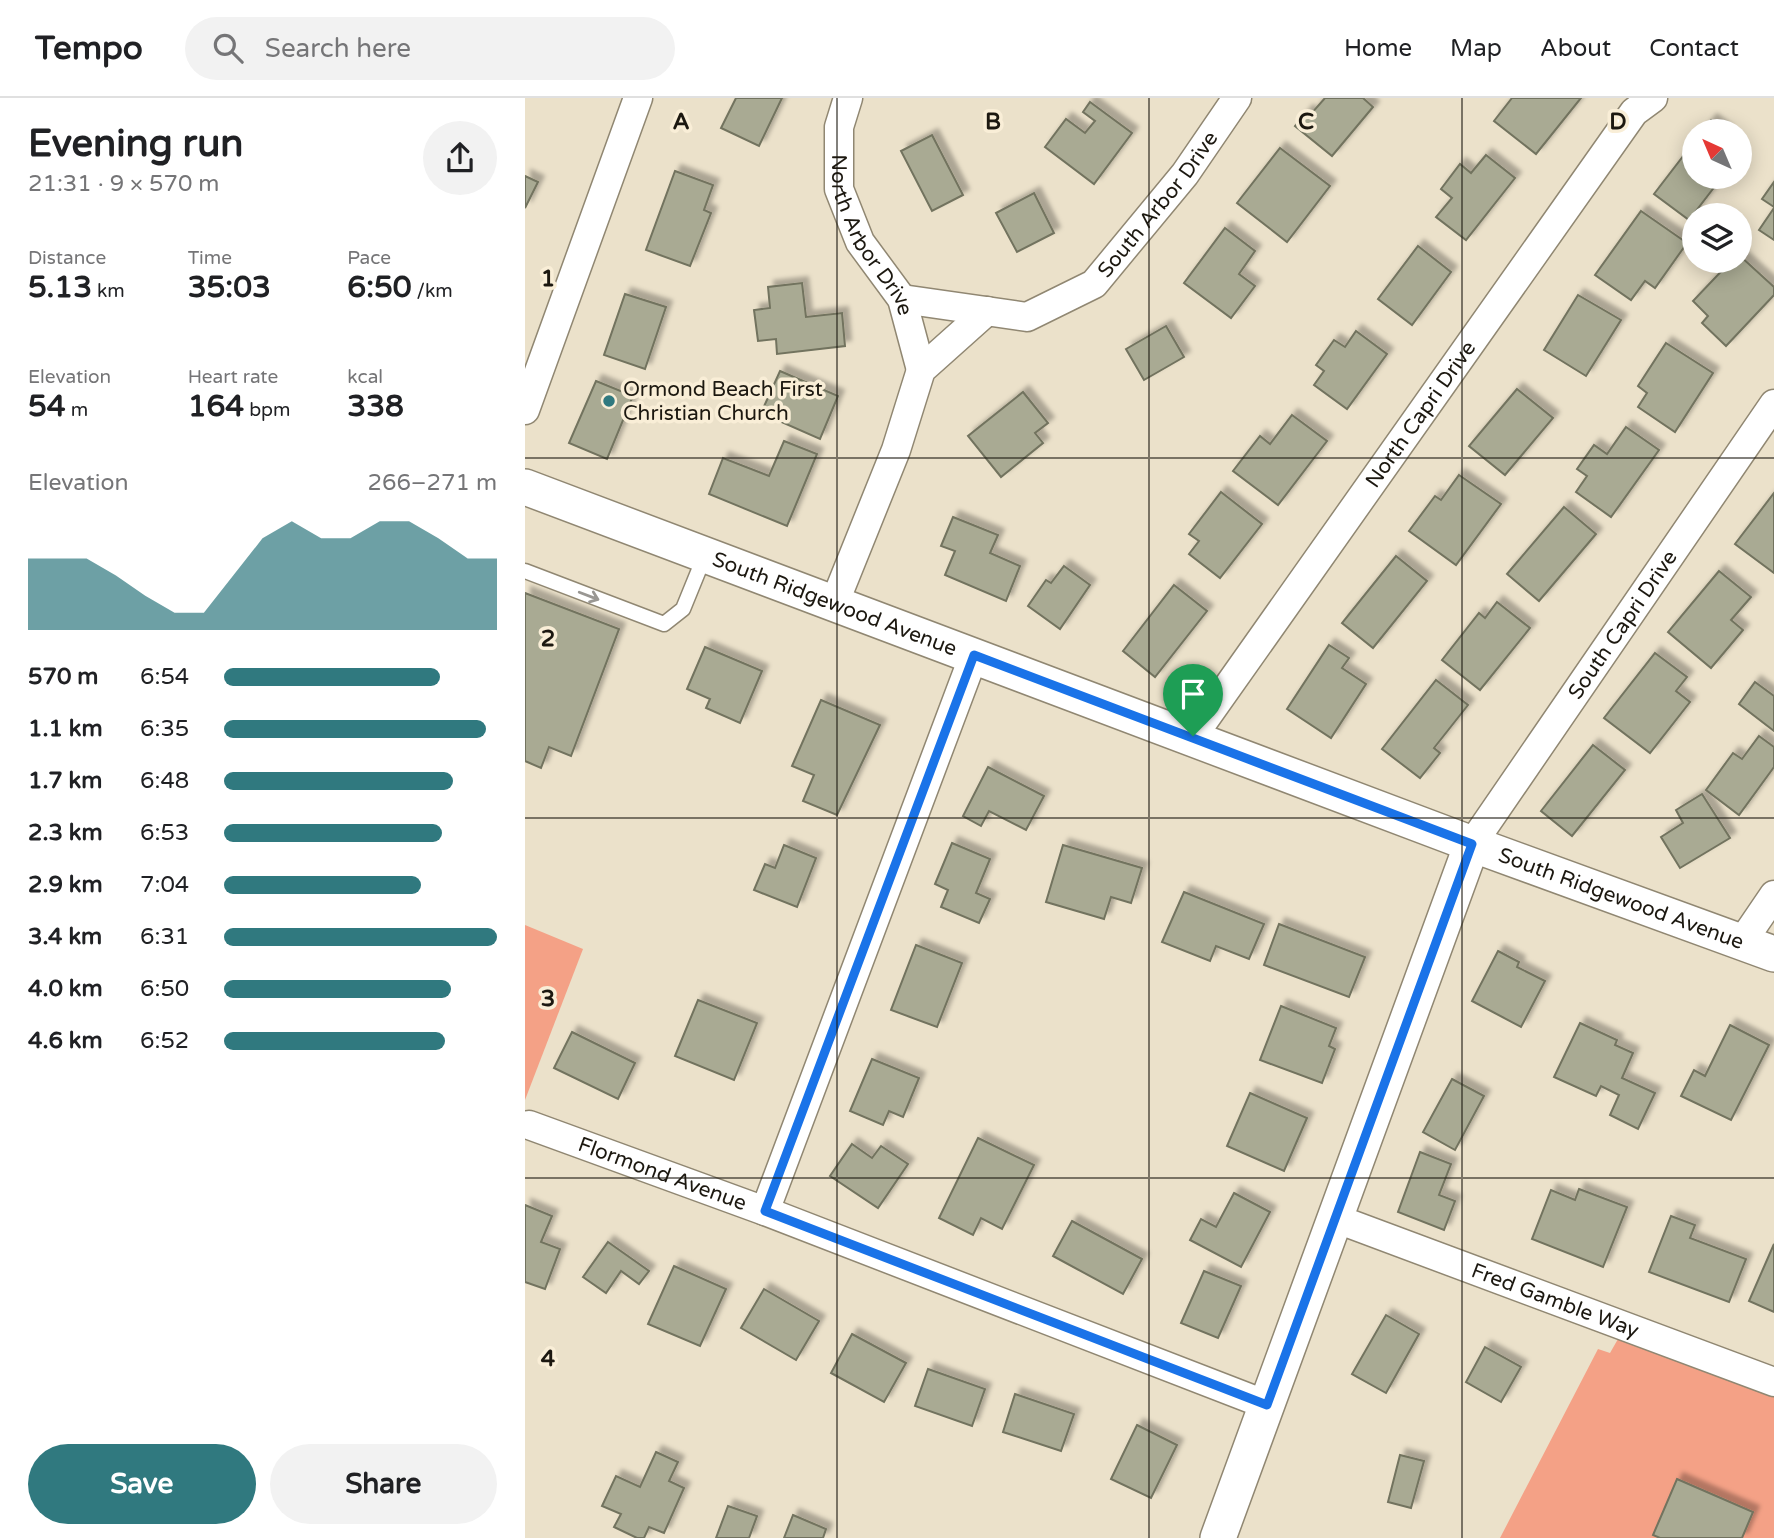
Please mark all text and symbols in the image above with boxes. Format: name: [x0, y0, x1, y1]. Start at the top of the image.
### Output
search box: [185, 17, 675, 80]
text: Tempo: [35, 29, 143, 68]
icon: search: [209, 29, 247, 67]
text: Search here: [265, 33, 411, 64]
text: Home: [1344, 34, 1412, 63]
text: Map: [1450, 34, 1502, 63]
text: About: [1540, 34, 1611, 63]
text: Contact: [1649, 34, 1739, 63]
text: A: [672, 108, 690, 136]
text: B: [985, 108, 1001, 136]
text: C: [1298, 108, 1314, 136]
text: D: [1609, 108, 1627, 136]
north arrow: [1682, 119, 1752, 189]
map controls: [1682, 119, 1752, 273]
text: Evening run: [28, 121, 243, 167]
button: share: [423, 121, 497, 195]
street label: South Arbor Drive: [1093, 127, 1224, 283]
street label: North Arbor Drive: [826, 154, 918, 318]
text: 21:31 · 9 × 570 m: [28, 170, 219, 198]
button: layers: [1682, 203, 1752, 273]
text: Distance: [28, 247, 106, 269]
text: Time: [188, 247, 232, 269]
text: Pace: [347, 247, 391, 269]
text: 1: [541, 265, 555, 293]
text: 5.13: [28, 269, 92, 306]
text: 35:03: [188, 269, 271, 306]
text: 6:50: [347, 269, 412, 306]
text: km: [92, 280, 125, 302]
text: /km: [412, 280, 453, 302]
street label: North Capri Drive: [1360, 336, 1481, 493]
text: Elevation: [28, 366, 111, 388]
text: Heart rate: [188, 366, 278, 388]
text: kcal: [347, 366, 383, 388]
place label: Ormond Beach First Christian Church: [623, 377, 823, 426]
text: 54: [28, 388, 66, 425]
text: 164: [188, 388, 244, 425]
text: 338: [347, 388, 404, 425]
marker: Ormond Beach First Christian Church: [601, 393, 617, 409]
text: m: [66, 399, 88, 421]
text: bpm: [244, 399, 291, 421]
text: Elevation: [28, 469, 129, 497]
text: 266–271 m: [368, 469, 497, 497]
street label: South Capri Drive: [1563, 546, 1683, 704]
street label: South Ridgewood Avenue: [709, 547, 960, 662]
one-way arrow: [577, 590, 599, 603]
text: 2: [541, 625, 555, 653]
text: 570 m: [28, 663, 98, 691]
text: 6:54: [140, 663, 189, 691]
pin: [1163, 664, 1223, 736]
icon: arrive: [1174, 675, 1212, 713]
text: 1.1 km: [28, 715, 103, 743]
text: 6:35: [140, 715, 189, 743]
text: 1.7 km: [28, 767, 102, 795]
text: 6:48: [140, 767, 189, 795]
text: 2.3 km: [28, 819, 103, 847]
text: 6:53: [140, 819, 189, 847]
street label: South Ridgewood Avenue: [1495, 843, 1747, 955]
text: 2.9 km: [28, 871, 103, 899]
text: 7:04: [140, 871, 189, 899]
text: 3.4 km: [28, 923, 102, 951]
text: 6:31: [140, 923, 189, 951]
text: 4.0 km: [28, 975, 103, 1003]
text: 6:50: [140, 975, 189, 1003]
text: 3: [541, 985, 555, 1013]
text: 4.6 km: [28, 1027, 103, 1055]
text: 6:52: [140, 1027, 189, 1055]
street label: Flormond Avenue: [575, 1132, 750, 1216]
street label: Fred Gamble Way: [1468, 1258, 1642, 1343]
text: 4: [541, 1345, 556, 1373]
button: Save: [28, 1444, 256, 1524]
button: Share: [270, 1444, 497, 1524]

